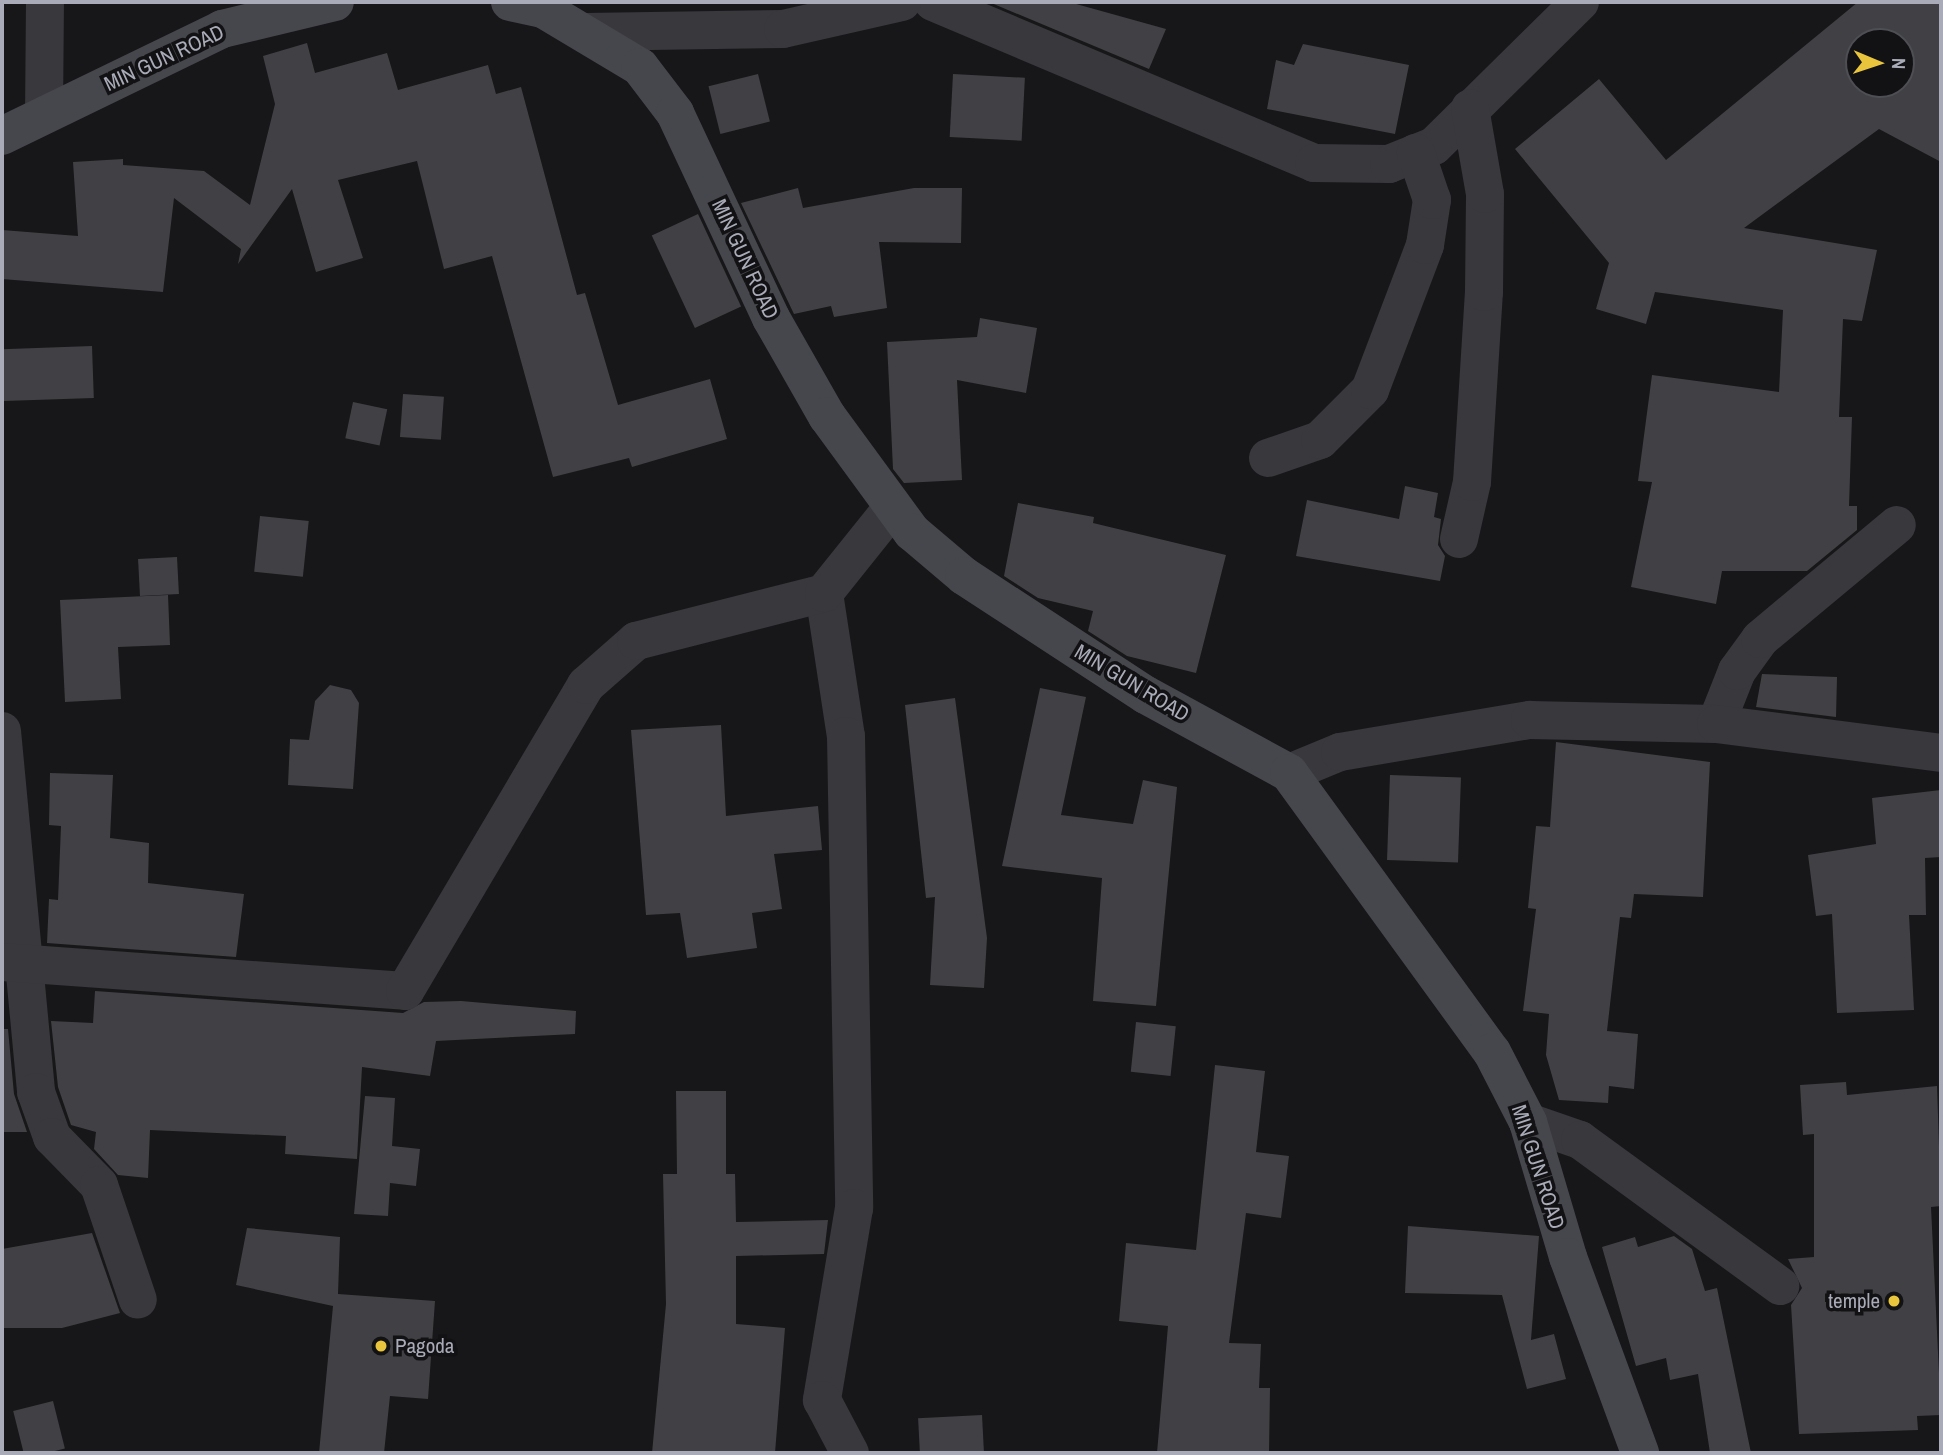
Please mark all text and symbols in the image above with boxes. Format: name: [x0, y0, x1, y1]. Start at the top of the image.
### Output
street label: MIN GUN ROAD: [100, 19, 228, 97]
north arrow: [1845, 28, 1915, 98]
text: N: [1886, 58, 1912, 70]
street label: MIN GUN ROAD: [706, 195, 784, 323]
street label: MIN GUN ROAD: [1070, 639, 1194, 727]
street label: MIN GUN ROAD: [1506, 1102, 1570, 1232]
place label: temple: [1828, 1288, 1880, 1314]
marker: temple: [1886, 1293, 1902, 1309]
place label: Pagoda: [395, 1333, 454, 1359]
marker: Pagoda: [373, 1338, 389, 1354]

